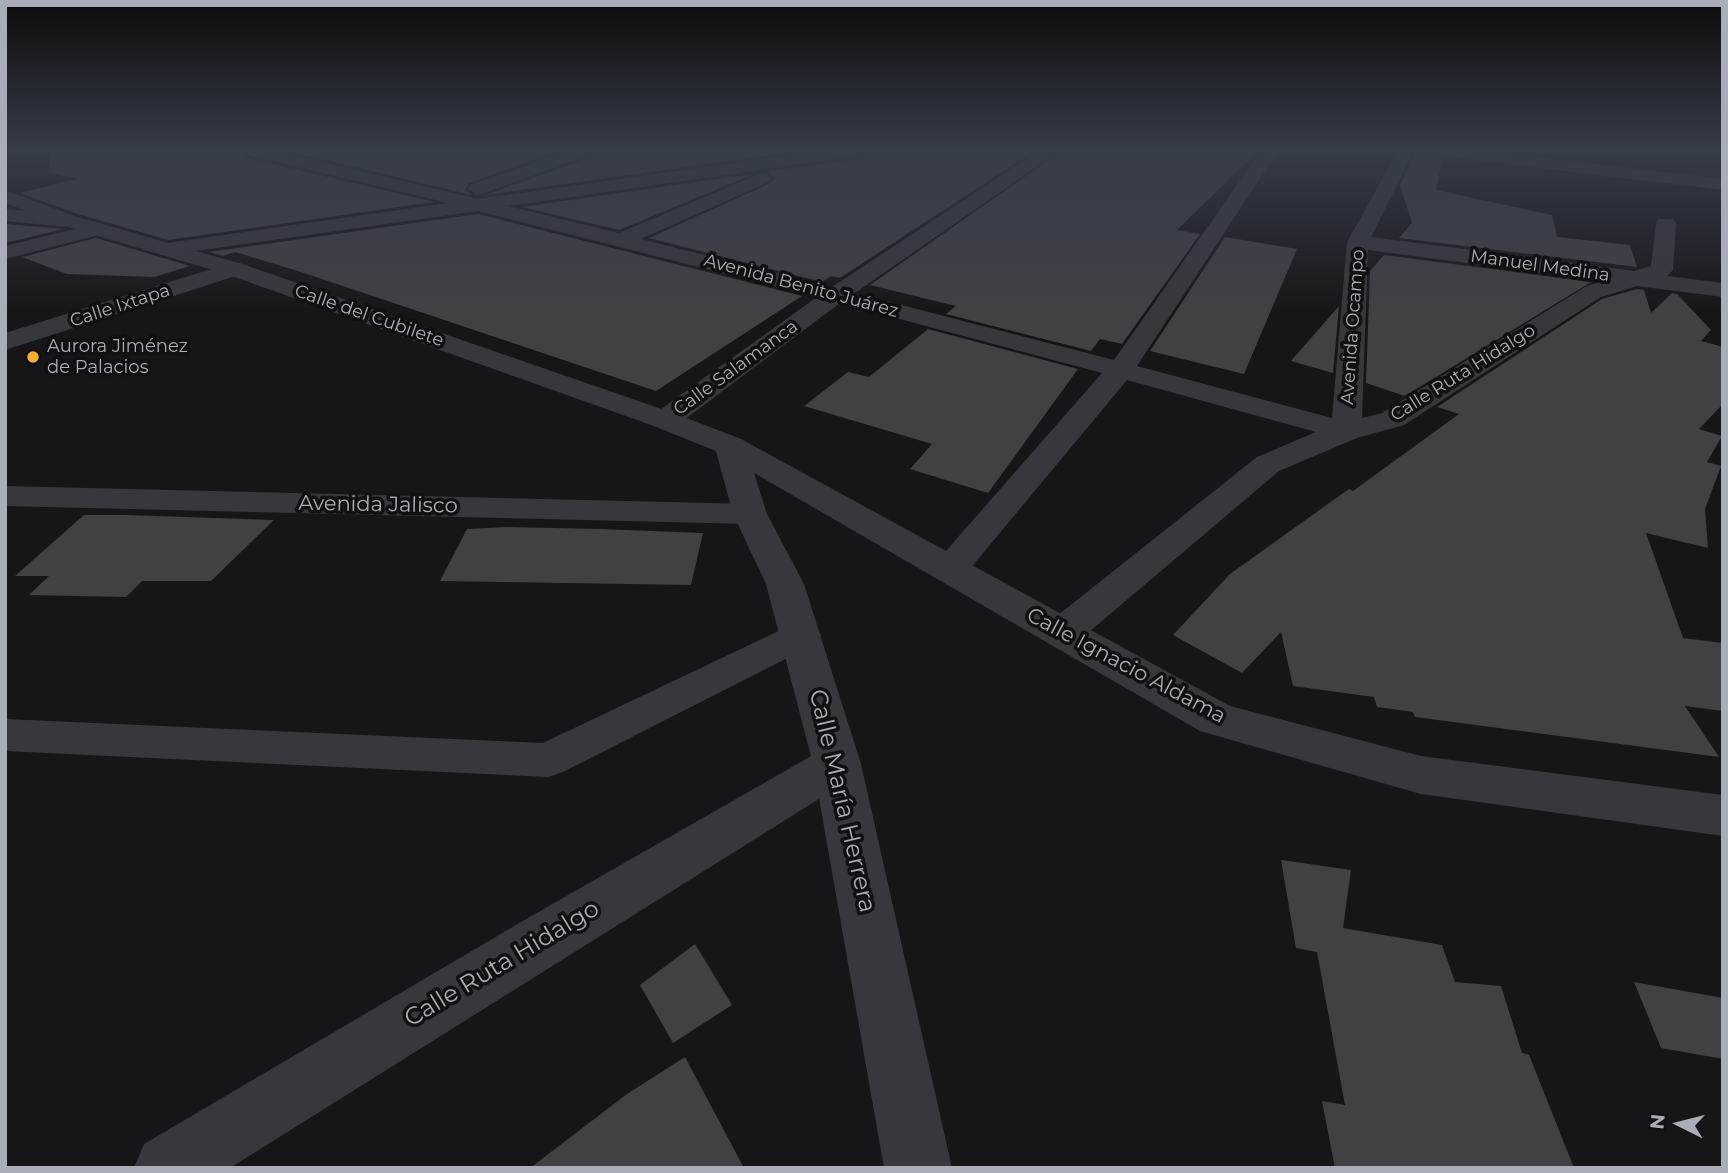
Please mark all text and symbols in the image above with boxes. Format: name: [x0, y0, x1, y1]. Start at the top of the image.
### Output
street label: Manuel Medina: [1469, 246, 1611, 286]
street label: Avenida Ocampo: [1337, 249, 1369, 405]
street label: Avenida Benito Juárez: [701, 250, 901, 322]
street label: Calle Ixtapa: [67, 280, 173, 332]
street label: Calle del Cubilete: [292, 280, 446, 352]
street label: Calle Salamanca: [670, 316, 802, 420]
street label: Calle Ruta Hidalgo: [1387, 320, 1539, 426]
place label: Aurora Jiménez de Palacios: [47, 336, 188, 378]
marker: Aurora Jiménez de Palacios: [25, 349, 41, 365]
street label: Avenida Jalisco: [298, 491, 458, 519]
street label: Calle Ignacio Aldama: [1022, 603, 1230, 729]
street label: Calle María Herrera: [802, 687, 882, 915]
street label: Calle Ruta Hidalgo: [399, 894, 605, 1034]
north arrow: [1644, 1089, 1714, 1159]
text: N: [1645, 1113, 1670, 1131]

